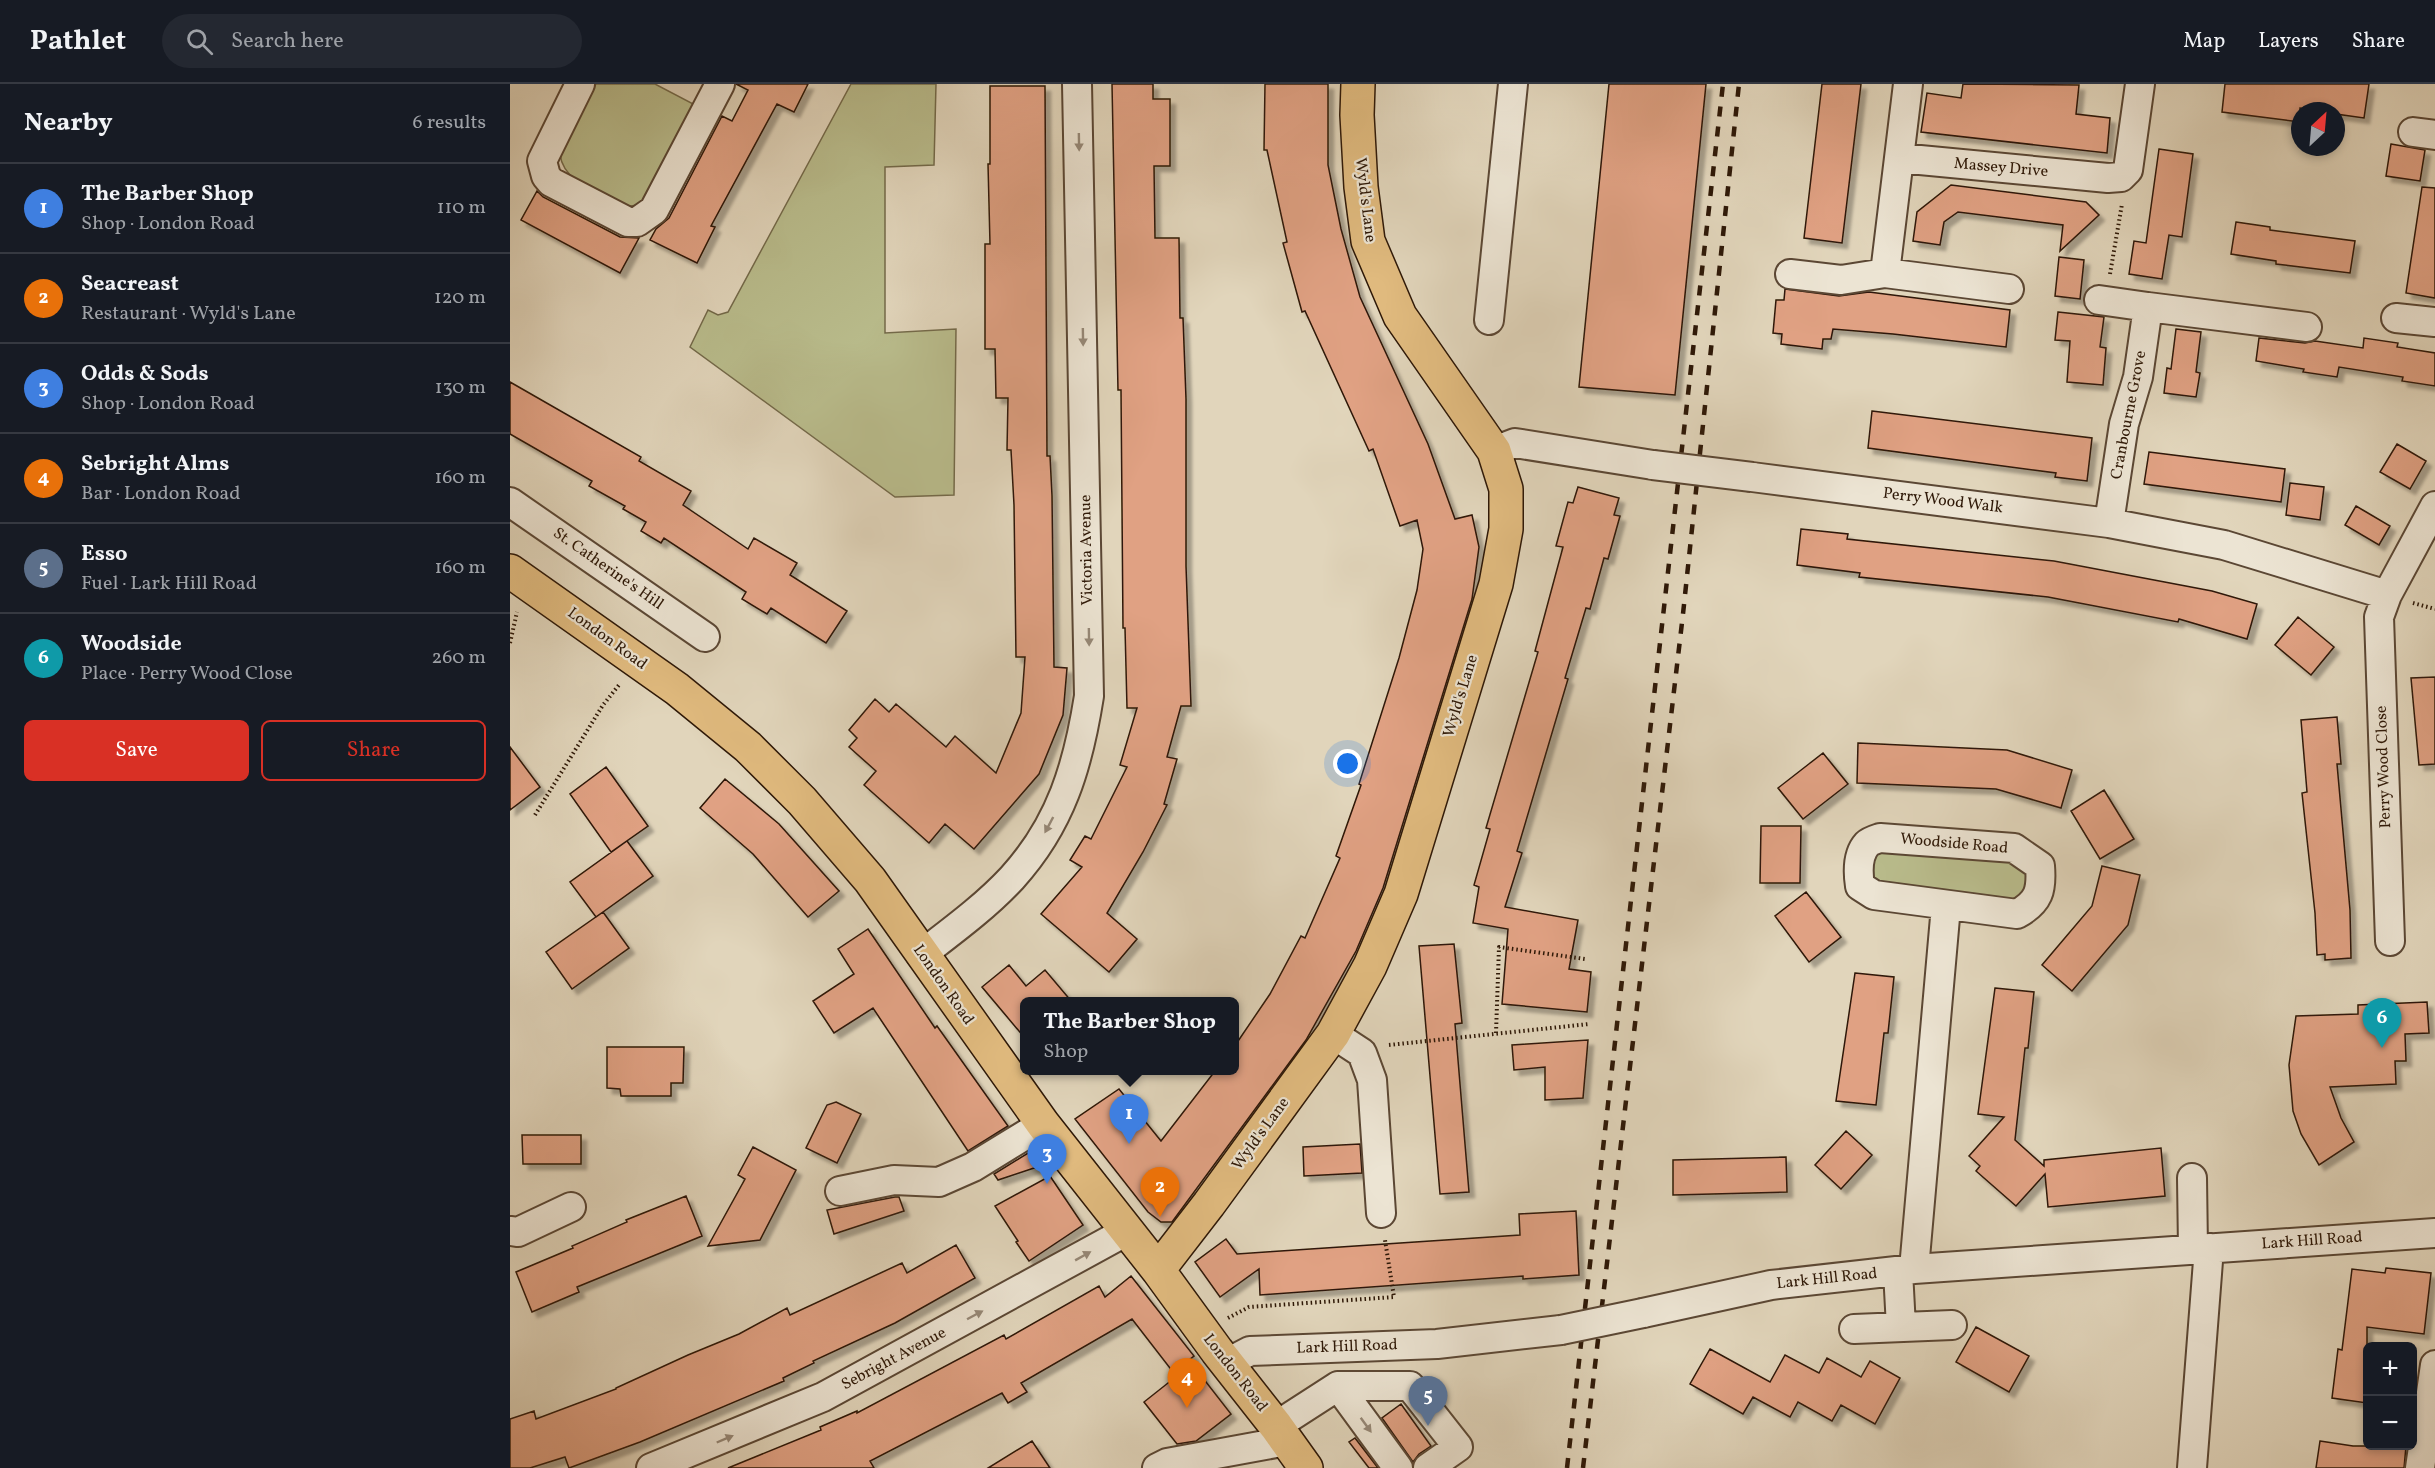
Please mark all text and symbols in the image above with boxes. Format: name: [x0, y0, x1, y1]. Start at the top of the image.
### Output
search box: [162, 14, 582, 68]
text: Pathlet: [30, 22, 126, 61]
icon: search: [183, 25, 216, 58]
text: Search here: [231, 26, 344, 57]
text: Map: [2183, 27, 2225, 56]
text: Layers: [2258, 27, 2319, 56]
text: Share: [2352, 27, 2405, 56]
north arrow: [2291, 102, 2345, 156]
text: Nearby: [24, 105, 113, 141]
text: 6 results: [413, 109, 486, 137]
one-way arrow: [1074, 133, 1083, 152]
street label: Massey Drive: [1953, 153, 2049, 183]
street label: Wyld's Lane: [1349, 156, 1381, 244]
text: The Barber Shop: [81, 179, 254, 210]
text: 1: [39, 194, 48, 222]
text: 110 m: [437, 194, 486, 222]
text: Shop · London Road: [81, 210, 255, 238]
text: Seacreast: [81, 269, 179, 300]
text: 2: [38, 284, 49, 312]
text: 120 m: [434, 284, 486, 312]
text: Restaurant · Wyld's Lane: [81, 300, 296, 328]
one-way arrow: [1078, 328, 1088, 347]
street label: Cranbourne Grove: [2106, 349, 2152, 481]
text: Odds & Sods: [81, 359, 209, 390]
text: 3: [38, 374, 49, 402]
text: 130 m: [435, 374, 486, 402]
text: Shop · London Road: [81, 390, 255, 418]
text: Sebright Alms: [81, 449, 229, 480]
text: 4: [37, 464, 50, 492]
text: 160 m: [434, 464, 486, 492]
text: Bar · London Road: [81, 480, 241, 508]
street label: Perry Wood Walk: [1882, 483, 2005, 519]
street label: Victoria Avenue: [1075, 494, 1099, 606]
street label: St. Catherine's Hill: [548, 523, 668, 616]
text: Esso: [81, 539, 128, 570]
text: 5: [39, 554, 48, 582]
text: 160 m: [434, 554, 486, 582]
text: Fuel · Lark Hill Road: [81, 570, 257, 598]
street label: London Road: [563, 603, 651, 675]
one-way arrow: [1084, 628, 1093, 647]
text: Woodside: [81, 629, 182, 660]
text: 6: [38, 644, 49, 672]
text: 260 m: [431, 644, 486, 672]
street label: Wyld's Lane: [1438, 652, 1484, 740]
text: Place · Perry Wood Close: [81, 660, 293, 688]
street label: Perry Wood Close: [2371, 705, 2397, 829]
button: Save: [24, 720, 249, 781]
button: Share: [261, 720, 486, 781]
your location: [1333, 749, 1362, 778]
one-way arrow: [1044, 817, 1054, 834]
street label: Woodside Road: [1899, 828, 2009, 860]
street label: London Road: [907, 940, 979, 1030]
popup: [1020, 997, 1239, 1075]
pin: 6: [2362, 998, 2402, 1048]
text: The Barber Shop: [1043, 1007, 1216, 1038]
text: Shop: [1043, 1038, 1088, 1066]
street label: Wyld's Lane: [1227, 1093, 1295, 1175]
pin: 1: [1110, 1094, 1148, 1144]
pin: 3: [1028, 1134, 1066, 1184]
pin: 2: [1140, 1168, 1180, 1217]
street label: Lark Hill Road: [2261, 1226, 2363, 1256]
one-way arrow: [1074, 1251, 1091, 1261]
street label: Lark Hill Road: [1775, 1263, 1879, 1295]
one-way arrow: [967, 1310, 984, 1320]
street label: Sebright Avenue: [838, 1322, 950, 1396]
street label: London Road: [1198, 1329, 1272, 1417]
street label: Lark Hill Road: [1296, 1334, 1398, 1360]
map controls: [2363, 1342, 2417, 1450]
button: +: [2363, 1342, 2417, 1396]
pin: 4: [1168, 1358, 1206, 1408]
pin: 5: [1408, 1376, 1448, 1426]
button: −: [2363, 1396, 2417, 1450]
one-way arrow: [1360, 1418, 1372, 1433]
one-way arrow: [716, 1434, 734, 1443]

